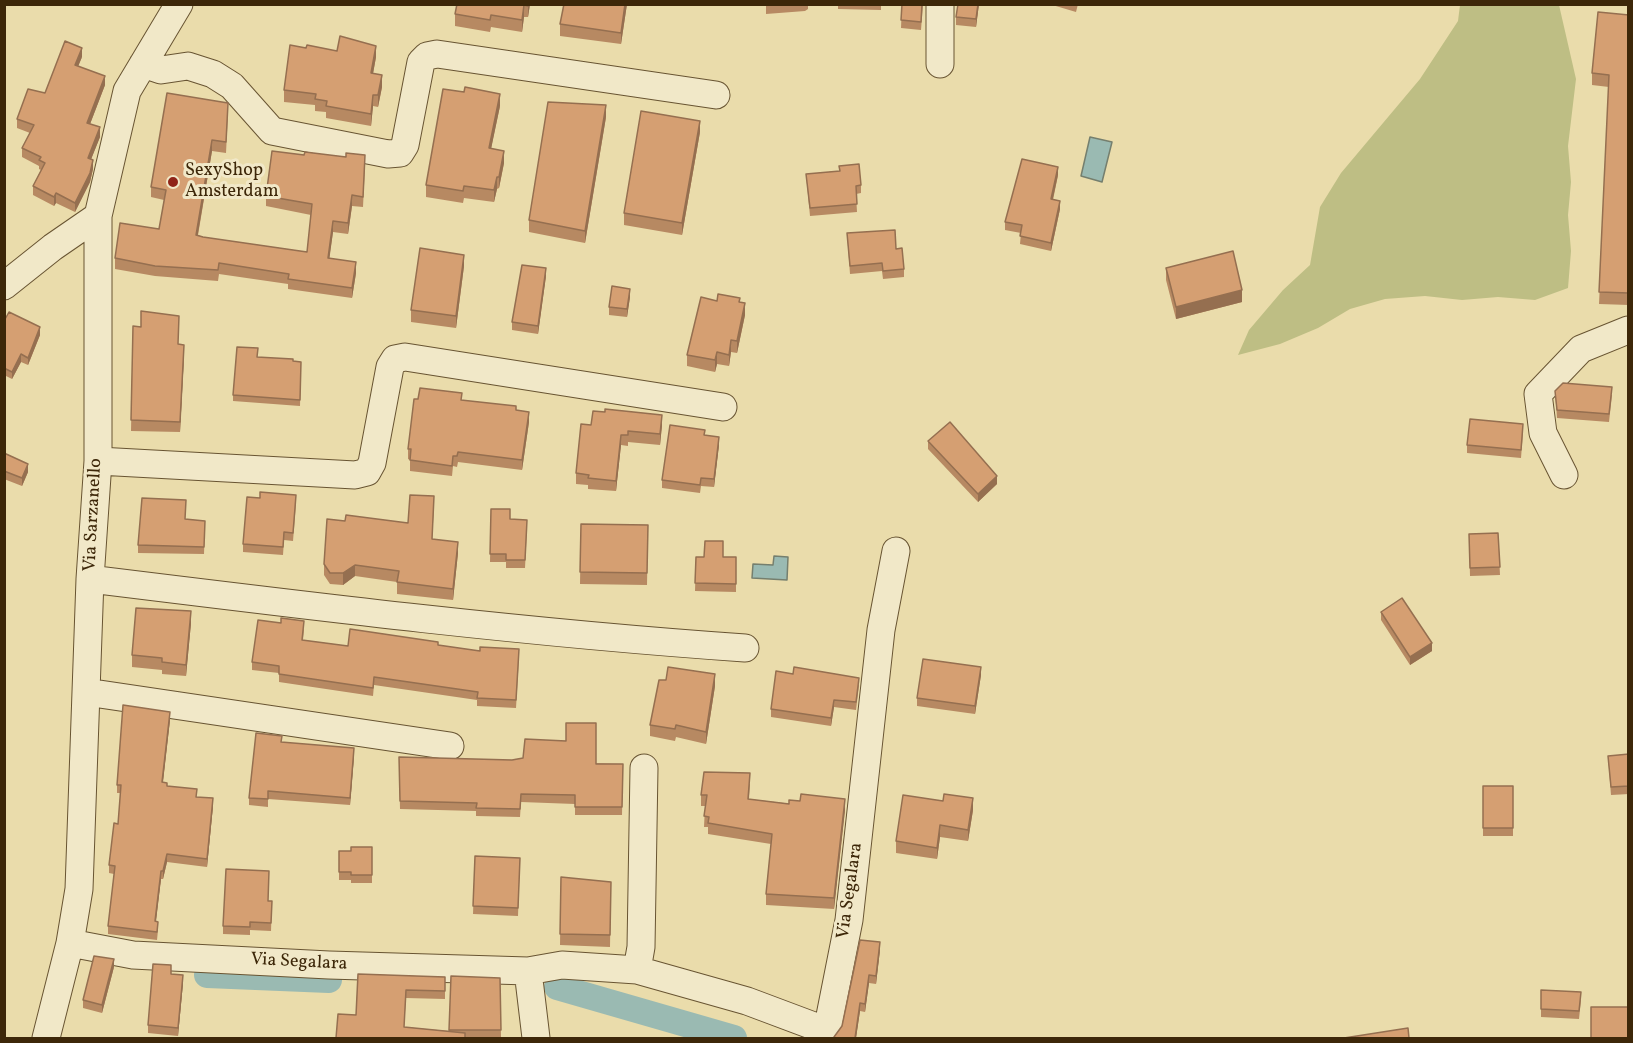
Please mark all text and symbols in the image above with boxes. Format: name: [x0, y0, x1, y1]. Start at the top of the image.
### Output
place label: SexyShop Amsterdam: [185, 161, 279, 204]
marker: SexyShop Amsterdam: [166, 175, 180, 189]
street label: Via Sarzanello: [80, 458, 108, 572]
street label: Via Segalara: [834, 842, 868, 940]
street label: Via Segalara: [250, 950, 348, 976]

